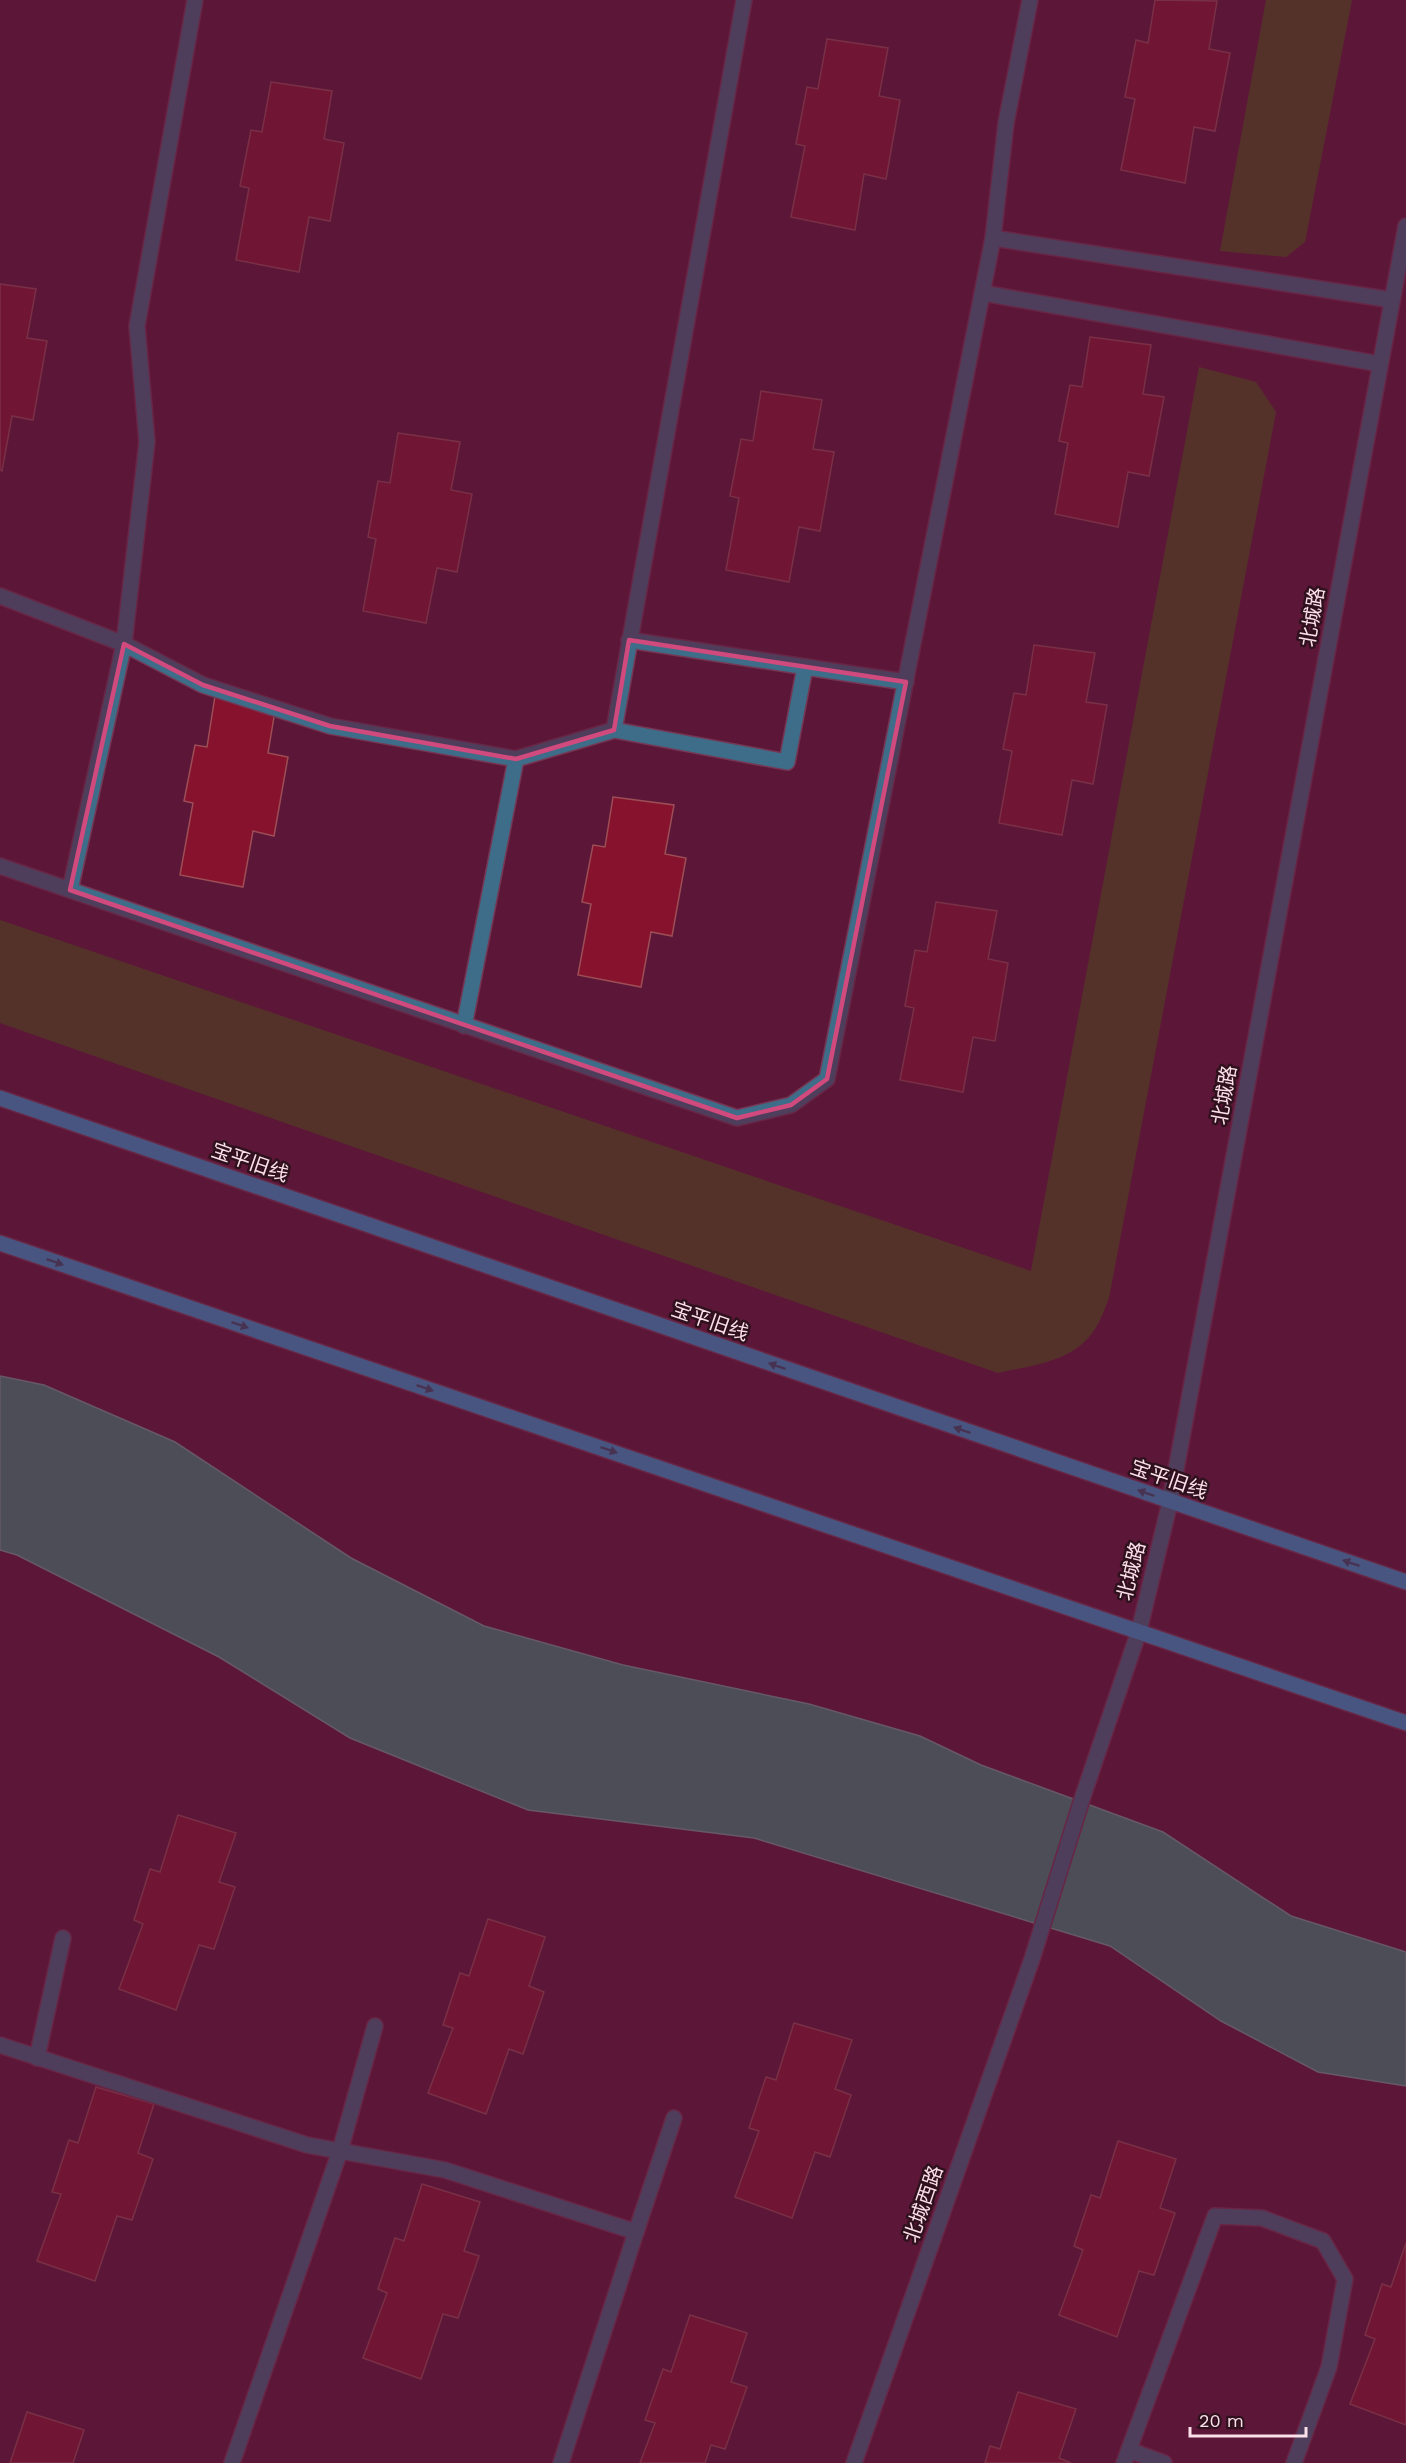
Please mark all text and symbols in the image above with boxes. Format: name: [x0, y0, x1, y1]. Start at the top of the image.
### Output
street label: 北城路: [1295, 585, 1329, 649]
street label: 北城路: [1207, 1063, 1241, 1127]
street label: 宝平旧线: [208, 1138, 292, 1186]
one-way arrow: [46, 1258, 64, 1267]
street label: 宝平旧线: [668, 1297, 752, 1345]
one-way arrow: [231, 1320, 249, 1330]
one-way arrow: [768, 1361, 786, 1371]
one-way arrow: [416, 1383, 434, 1393]
one-way arrow: [953, 1424, 971, 1434]
one-way arrow: [600, 1446, 618, 1456]
street label: 宝平旧线: [1127, 1455, 1211, 1503]
one-way arrow: [1137, 1488, 1155, 1498]
street label: 北城路: [1112, 1539, 1150, 1603]
one-way arrow: [1342, 1558, 1360, 1567]
street label: 北城西路: [899, 2162, 947, 2246]
scale bar: [1190, 2400, 1306, 2438]
text: 20 m: [1199, 2410, 1244, 2431]

